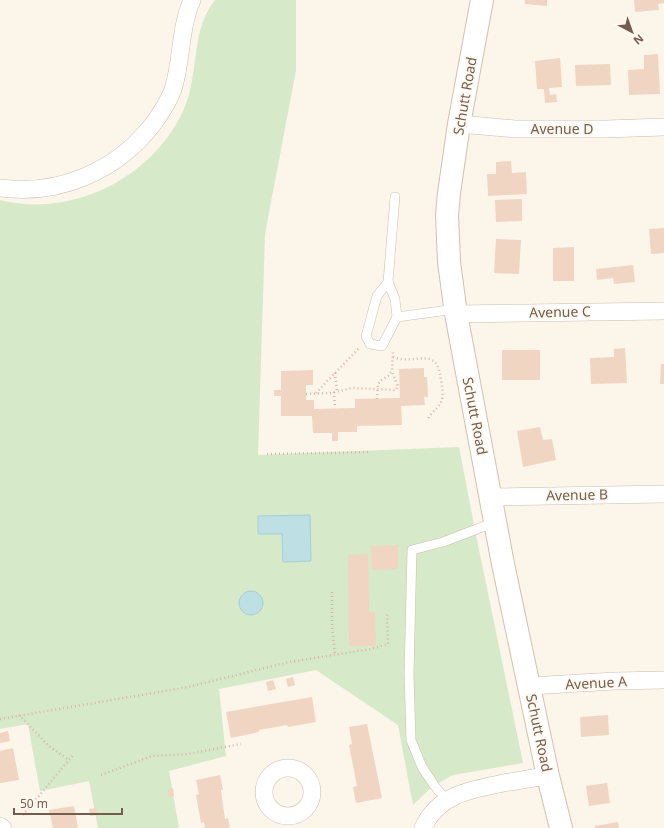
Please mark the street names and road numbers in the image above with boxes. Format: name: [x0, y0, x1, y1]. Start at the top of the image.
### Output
street label: Schutt Road: [448, 55, 481, 137]
street label: Avenue D: [530, 119, 594, 138]
street label: Avenue C: [529, 301, 591, 322]
street label: Schutt Road: [459, 375, 492, 457]
street label: Avenue B: [546, 484, 608, 505]
street label: Avenue A: [565, 671, 627, 694]
street label: Schutt Road: [522, 692, 557, 774]

